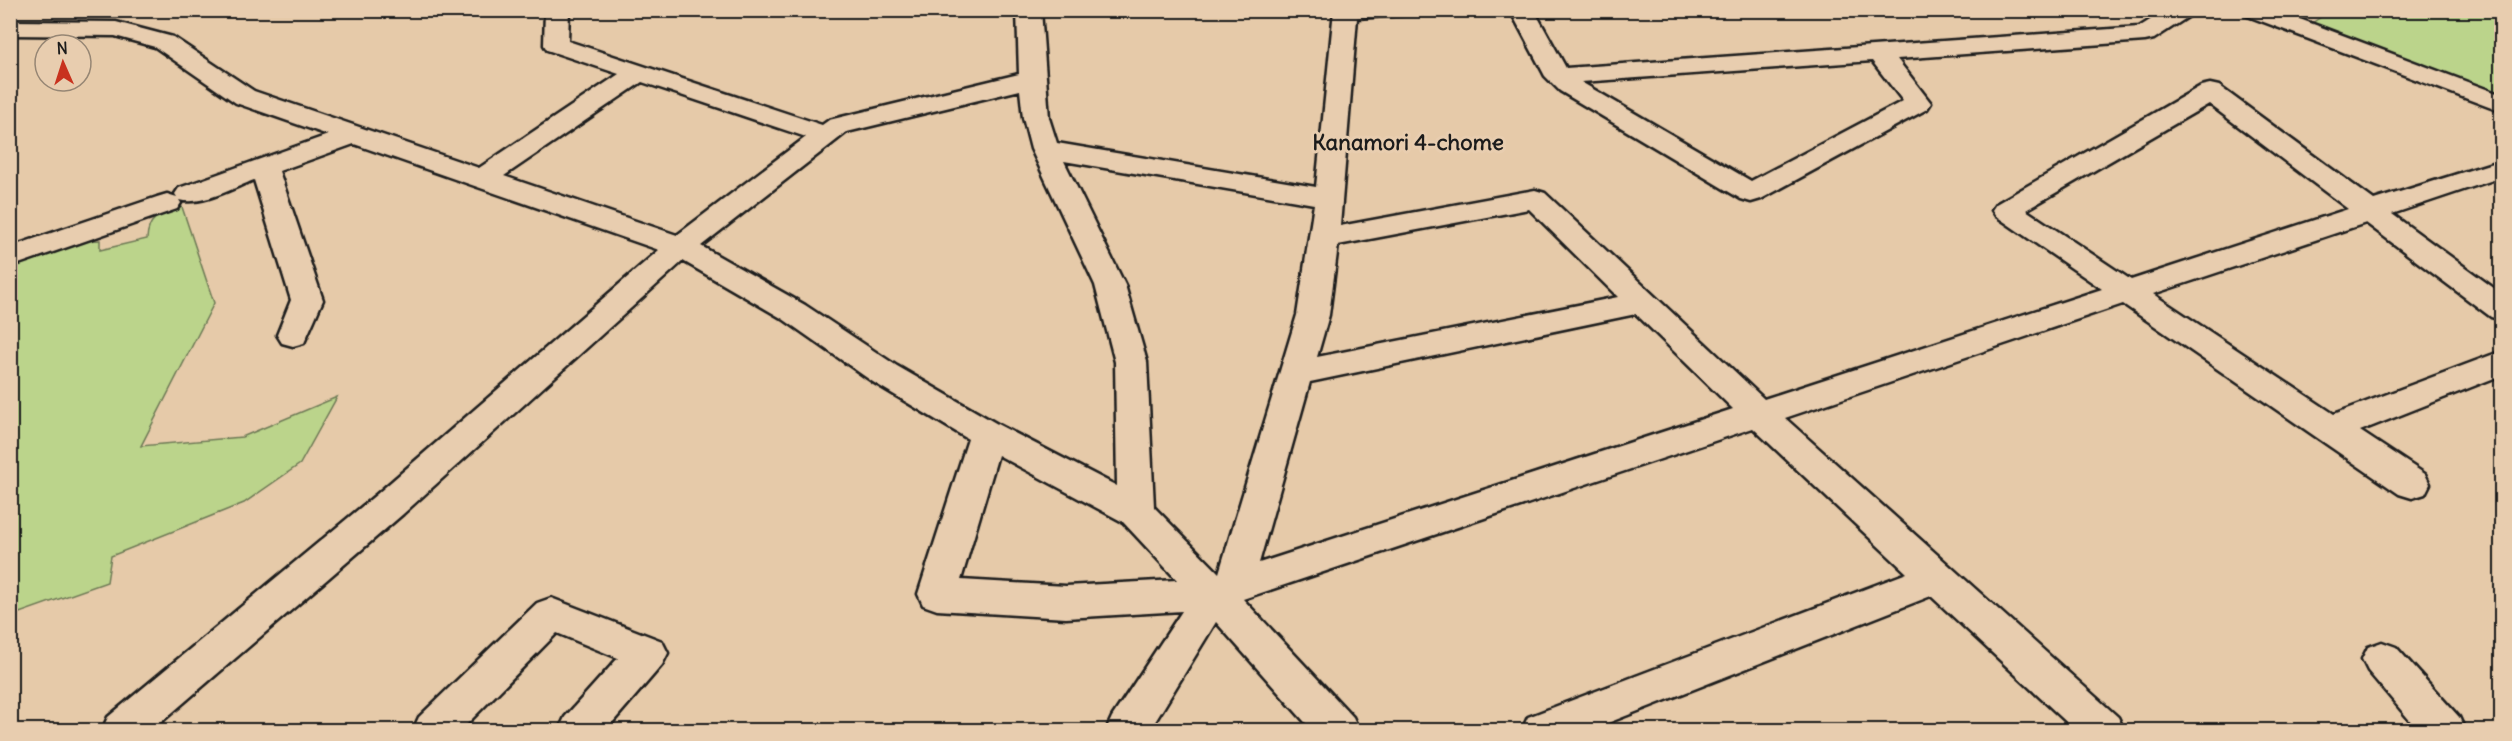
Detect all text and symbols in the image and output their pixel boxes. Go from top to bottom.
north arrow [33,33,93,93]
text: N [56,38,68,58]
district label: Kanamori 4-chome [1312,128,1504,156]

